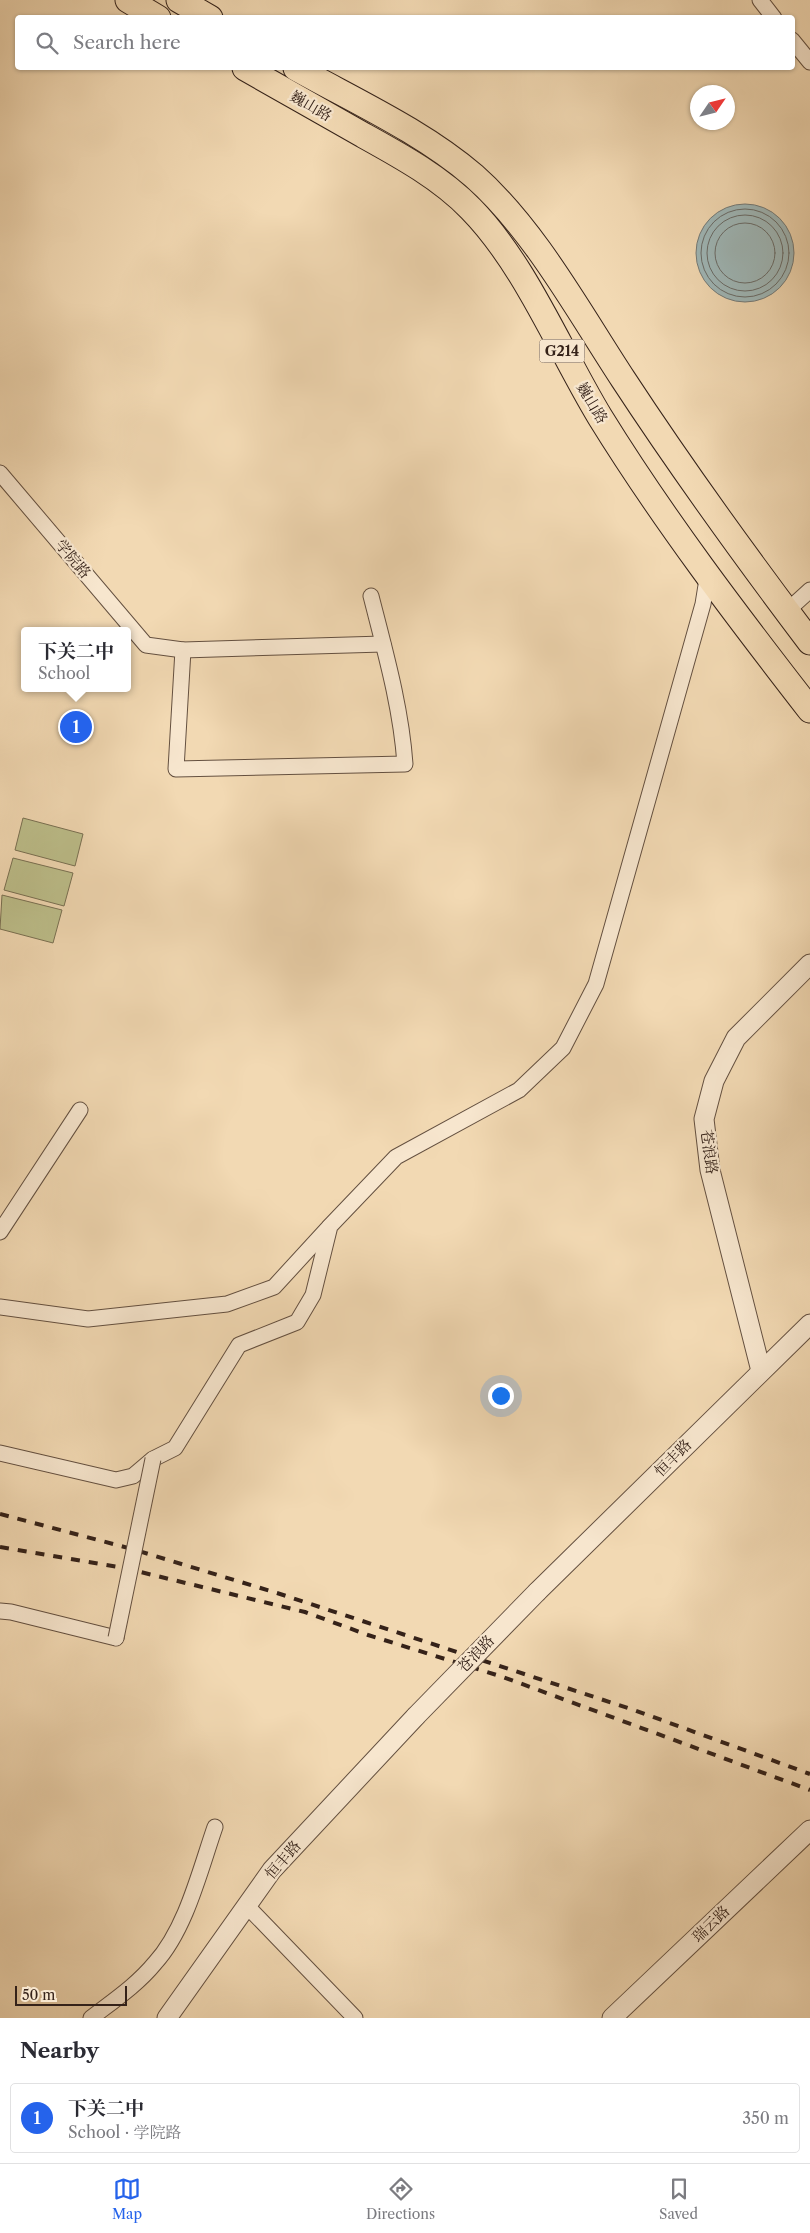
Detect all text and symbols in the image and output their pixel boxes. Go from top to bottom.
search box [15,15,795,70]
icon: search [33,29,61,57]
text: Search here [73,31,181,54]
north arrow [690,85,735,130]
street label: 巍山路 [287,86,335,125]
road number: G214 [540,340,584,362]
street label: 巍山路 [573,379,612,427]
street label: 学院路 [52,535,95,582]
popup [21,627,131,692]
text: 下关二中 [38,640,114,663]
text: School [38,663,90,683]
pin: 1 [60,708,92,746]
street label: 苍浪路 [697,1128,722,1176]
your location [488,1383,514,1409]
street label: 恒丰路 [650,1435,695,1480]
street label: 苍浪路 [453,1631,498,1676]
street label: 恒丰路 [261,1836,305,1883]
street label: 瑞云路 [688,1901,733,1946]
scale bar [15,1983,128,2006]
text: 50 m [22,1986,55,2004]
text: Nearby [20,2038,99,2063]
text: 下关二中 [68,2097,144,2120]
text: 1 [33,2108,41,2128]
text: 350 m [742,2108,789,2128]
text: School · 学院路 [68,2122,181,2142]
tab: Map [112,2175,142,2223]
tab: Directions [366,2175,435,2223]
tab: Saved [659,2175,698,2223]

